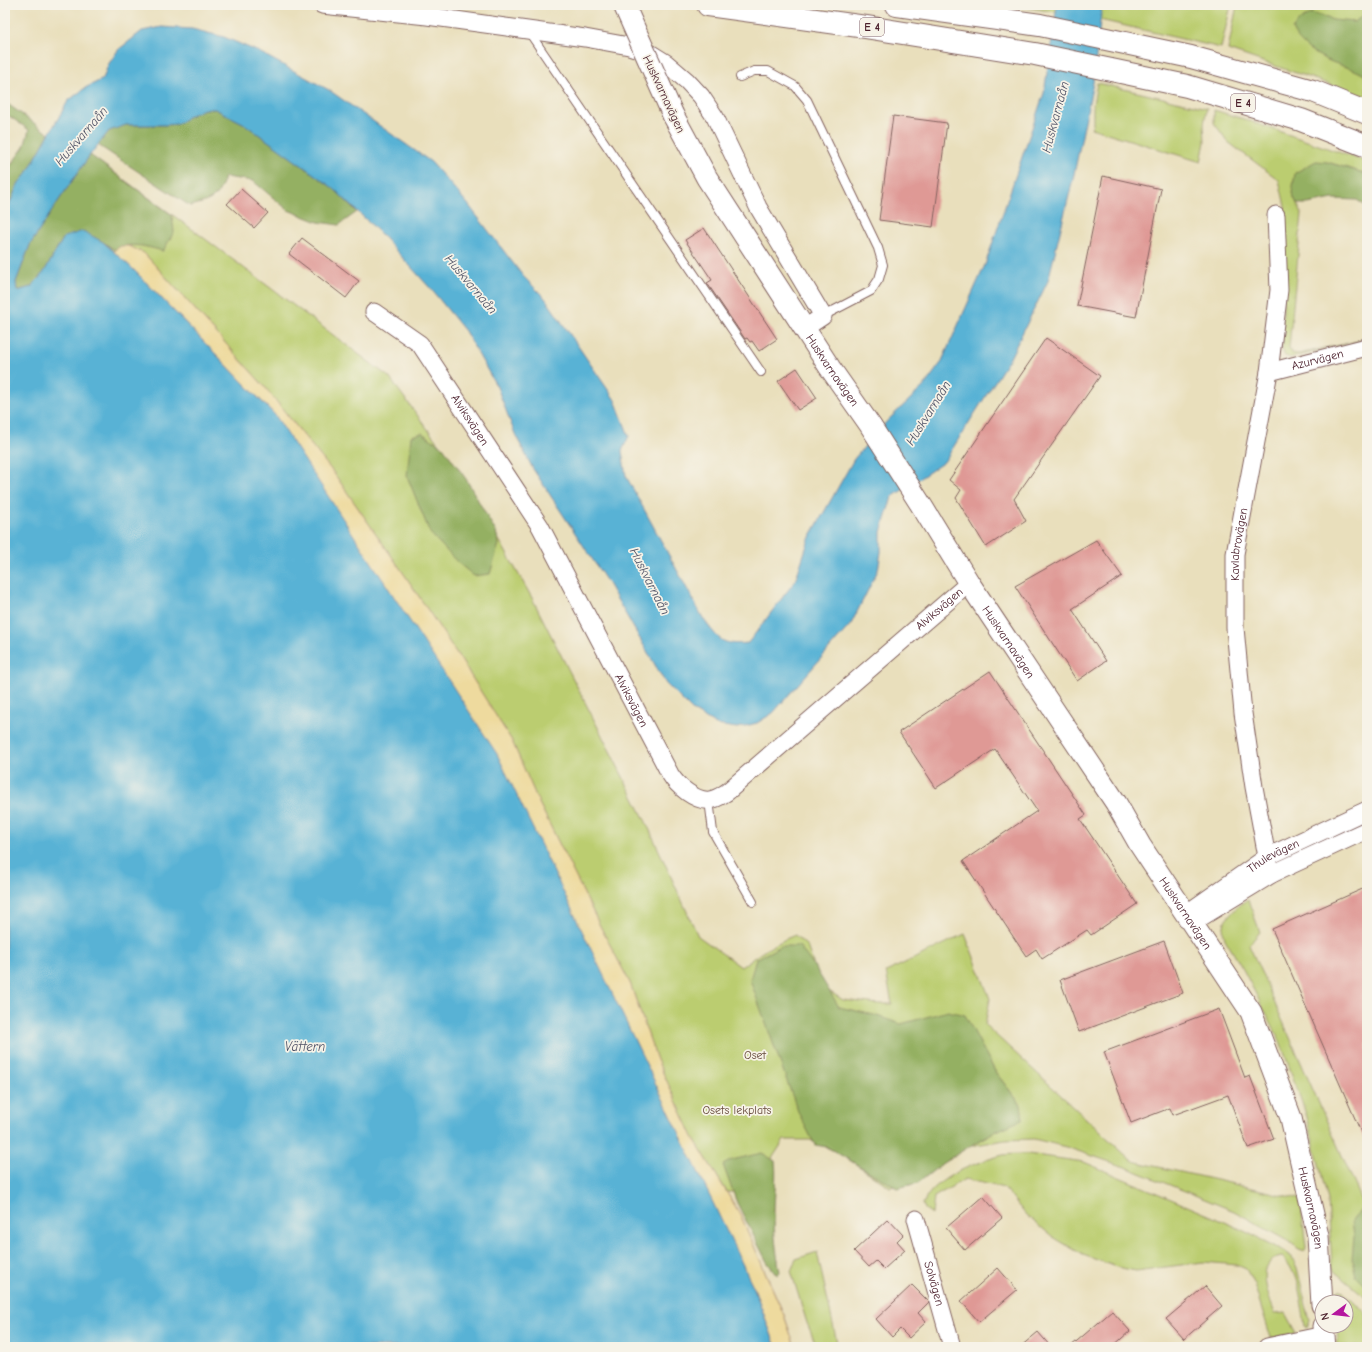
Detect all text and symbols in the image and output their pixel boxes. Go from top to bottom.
road number: E 4 [860,18,884,36]
street label: Huskvarnavägen [640,53,688,135]
water label: Huskvarnaån [1038,80,1072,154]
road number: E 4 [1231,94,1255,112]
water label: Huskvarnaån [51,104,111,168]
water label: Huskvarnaån [442,251,500,317]
street label: Huskvarnavägen [803,331,862,409]
street label: Azurvägen [1290,346,1345,373]
water label: Huskvarnaån [902,378,954,448]
street label: Alviksvägen [448,392,492,448]
street label: Kavlabrovägen [1228,507,1250,581]
water label: Huskvarnaån [627,545,673,617]
street label: Alviksvägen [913,584,966,633]
street label: Huskvarnavägen [979,603,1038,681]
street label: Alviksvägen [612,671,651,729]
street label: Thulevägen [1244,836,1301,876]
street label: Huskvarnavägen [1156,874,1215,952]
water label: Vättern [285,1039,325,1054]
park label: Oset [744,1048,767,1062]
park label: Osets lekplats [702,1103,772,1117]
street label: Huskvarnavägen [1295,1165,1326,1250]
street label: Solvägen [921,1260,947,1307]
north arrow [1314,1294,1354,1334]
text: N [1318,1311,1332,1322]

